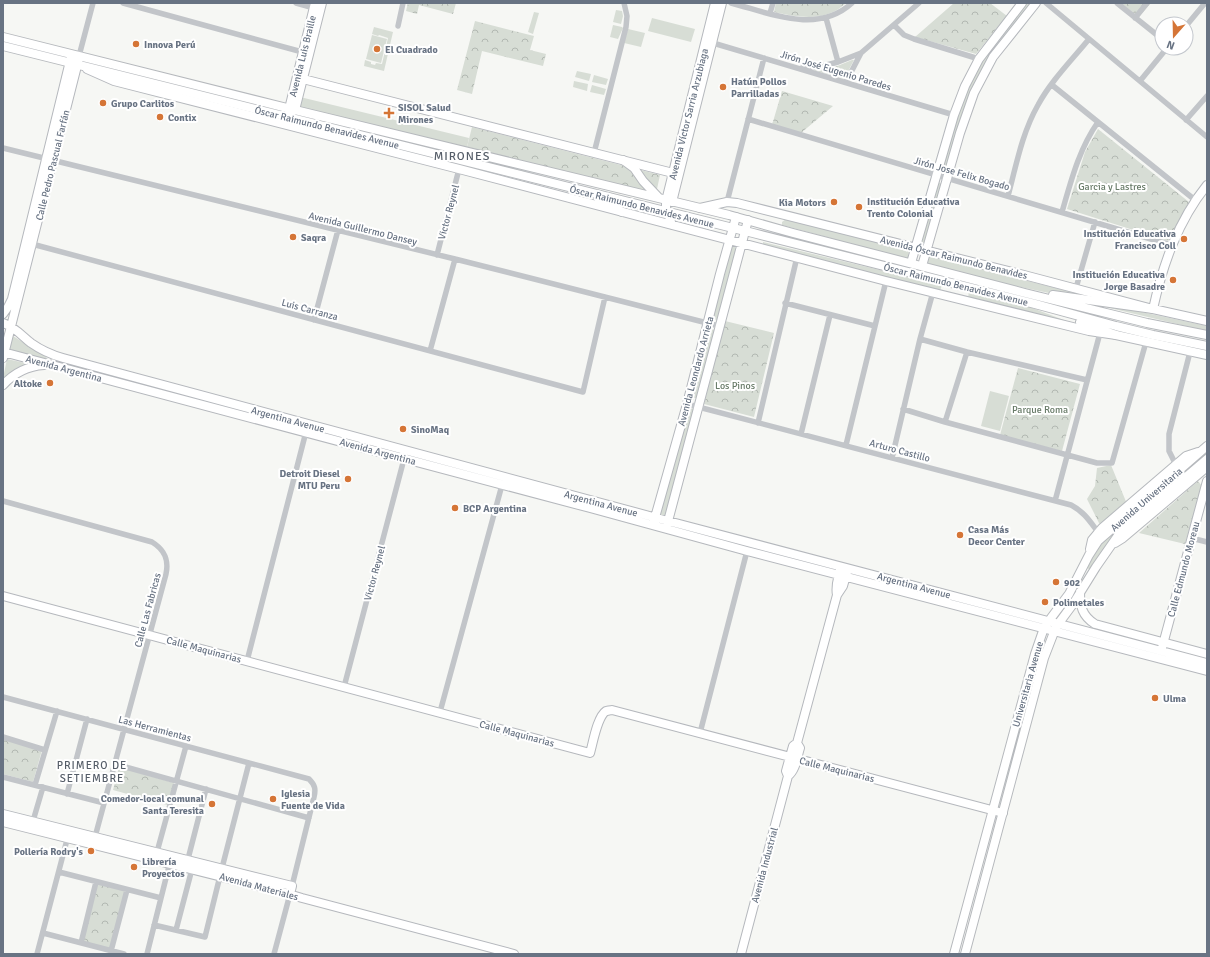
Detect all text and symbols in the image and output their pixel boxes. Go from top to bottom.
street label: Avenida Luis Braille [287,14,319,98]
north arrow [1154,16,1194,56]
text: N [1165,38,1177,52]
marker: Innova Perú [131,39,141,49]
place label: Innova Perú [144,39,196,51]
marker: El Cuadrado [372,44,382,54]
place label: El Cuadrado [385,44,438,56]
street label: Avenida Víctor Sarria Arzubiaga [667,47,711,181]
street label: Jirón José Eugenio Paredes [779,48,893,94]
place label: Hatún Pollos Parrilladas [731,76,787,100]
marker: Hatún Pollos Parrilladas [718,82,728,92]
marker: Grupo Carlitos [98,98,108,108]
place label: Grupo Carlitos [111,98,175,110]
place label: SISOL Salud Mirones [398,102,451,126]
street label: Óscar Raimundo Benavides Avenue [253,103,401,152]
marker: SISOL Salud Mirones [383,107,395,119]
street label: Calle Pedro Pascual Farfán [33,109,73,222]
marker: Contix [155,112,165,122]
place label: Contix [168,112,196,124]
district label: MIRONES [434,149,490,164]
street label: Jirón Jose Felix Bogado [912,155,1011,193]
park label: Garcia y Lastres [1078,181,1146,193]
street label: Óscar Raimundo Benavides Avenue [568,182,716,231]
street label: Victor Reynel [436,183,462,241]
place label: Institución Educativa Trento Colonial [867,196,960,220]
place label: Kia Motors [779,197,827,209]
marker: Kia Motors [829,197,839,207]
marker: Institución Educativa Trento Colonial [854,202,864,212]
street label: Avenida Guillermo Dansey [307,210,418,248]
place label: Institución Educativa Francisco Coll [1083,228,1176,252]
marker: Saqra [288,232,298,242]
place label: Saqra [301,232,326,244]
street label: Avenida Óscar Raimundo Benavides [879,233,1029,282]
marker: Institución Educativa Francisco Coll [1179,234,1189,244]
street label: Óscar Raimundo Benavides Avenue [882,260,1030,309]
place label: Institución Educativa Jorge Basadre [1072,269,1165,293]
marker: Institución Educativa Jorge Basadre [1168,275,1178,285]
street label: Luis Carranza [280,297,339,323]
street label: Avenida Leondardo Arrieta [676,315,716,428]
street label: Avenida Argentina [24,353,103,385]
place label: Altoke [14,378,42,390]
marker: Altoke [45,378,55,388]
park label: Los Pinos [715,380,756,392]
street label: Argentina Avenue [250,404,326,436]
park label: Parque Roma [1012,404,1068,416]
marker: SinoMaq [398,424,408,434]
place label: SinoMaq [411,424,450,436]
street label: Avenida Argentina [338,436,417,468]
street label: Arturo Castillo [868,437,931,465]
street label: Avenida Universitaria [1108,465,1185,534]
place label: Detroit Diesel MTU Peru [280,468,341,492]
marker: Detroit Diesel MTU Peru [343,474,353,484]
street label: Argentina Avenue [563,488,639,520]
marker: BCP Argentina [450,503,460,513]
place label: BCP Argentina [463,503,527,515]
street label: Calle Edmundo Moreau [1165,520,1203,618]
place label: Casa Más Decor Center [968,524,1025,548]
marker: Casa Más Decor Center [955,530,965,540]
street label: Victor Reynel [362,544,388,602]
street label: Argentina Avenue [876,570,952,602]
street label: Calle Las Fabricas [132,571,164,649]
marker: 902 [1051,577,1061,587]
place label: 902 [1064,577,1080,589]
marker: Polimetales [1040,597,1050,607]
place label: Polimetales [1053,597,1105,609]
street label: Calle Maquinarias [165,634,243,666]
street label: Universitaria Avenue [1010,640,1046,729]
marker: Ulma [1150,693,1160,703]
place label: Ulma [1163,693,1186,705]
street label: Las Herramientas [117,713,193,745]
street label: Calle Maquinarias [478,718,556,750]
street label: Calle Maquinarias [798,755,876,785]
district label: PRIMERO DE SETIEMBRE [57,759,127,785]
place label: Iglesia Fuente de Vida [281,788,345,812]
place label: Comedor-local comunal Santa Teresita [101,793,204,817]
marker: Iglesia Fuente de Vida [268,794,278,804]
marker: Comedor-local comunal Santa Teresita [207,799,217,809]
street label: Avenida Industrial [749,826,781,904]
place label: Pollería Rodry's [14,846,84,858]
marker: Pollería Rodry's [86,846,96,856]
place label: Librería Proyectos [142,856,185,880]
marker: Librería Proyectos [129,862,139,872]
street label: Avenida Materiales [218,871,300,903]

